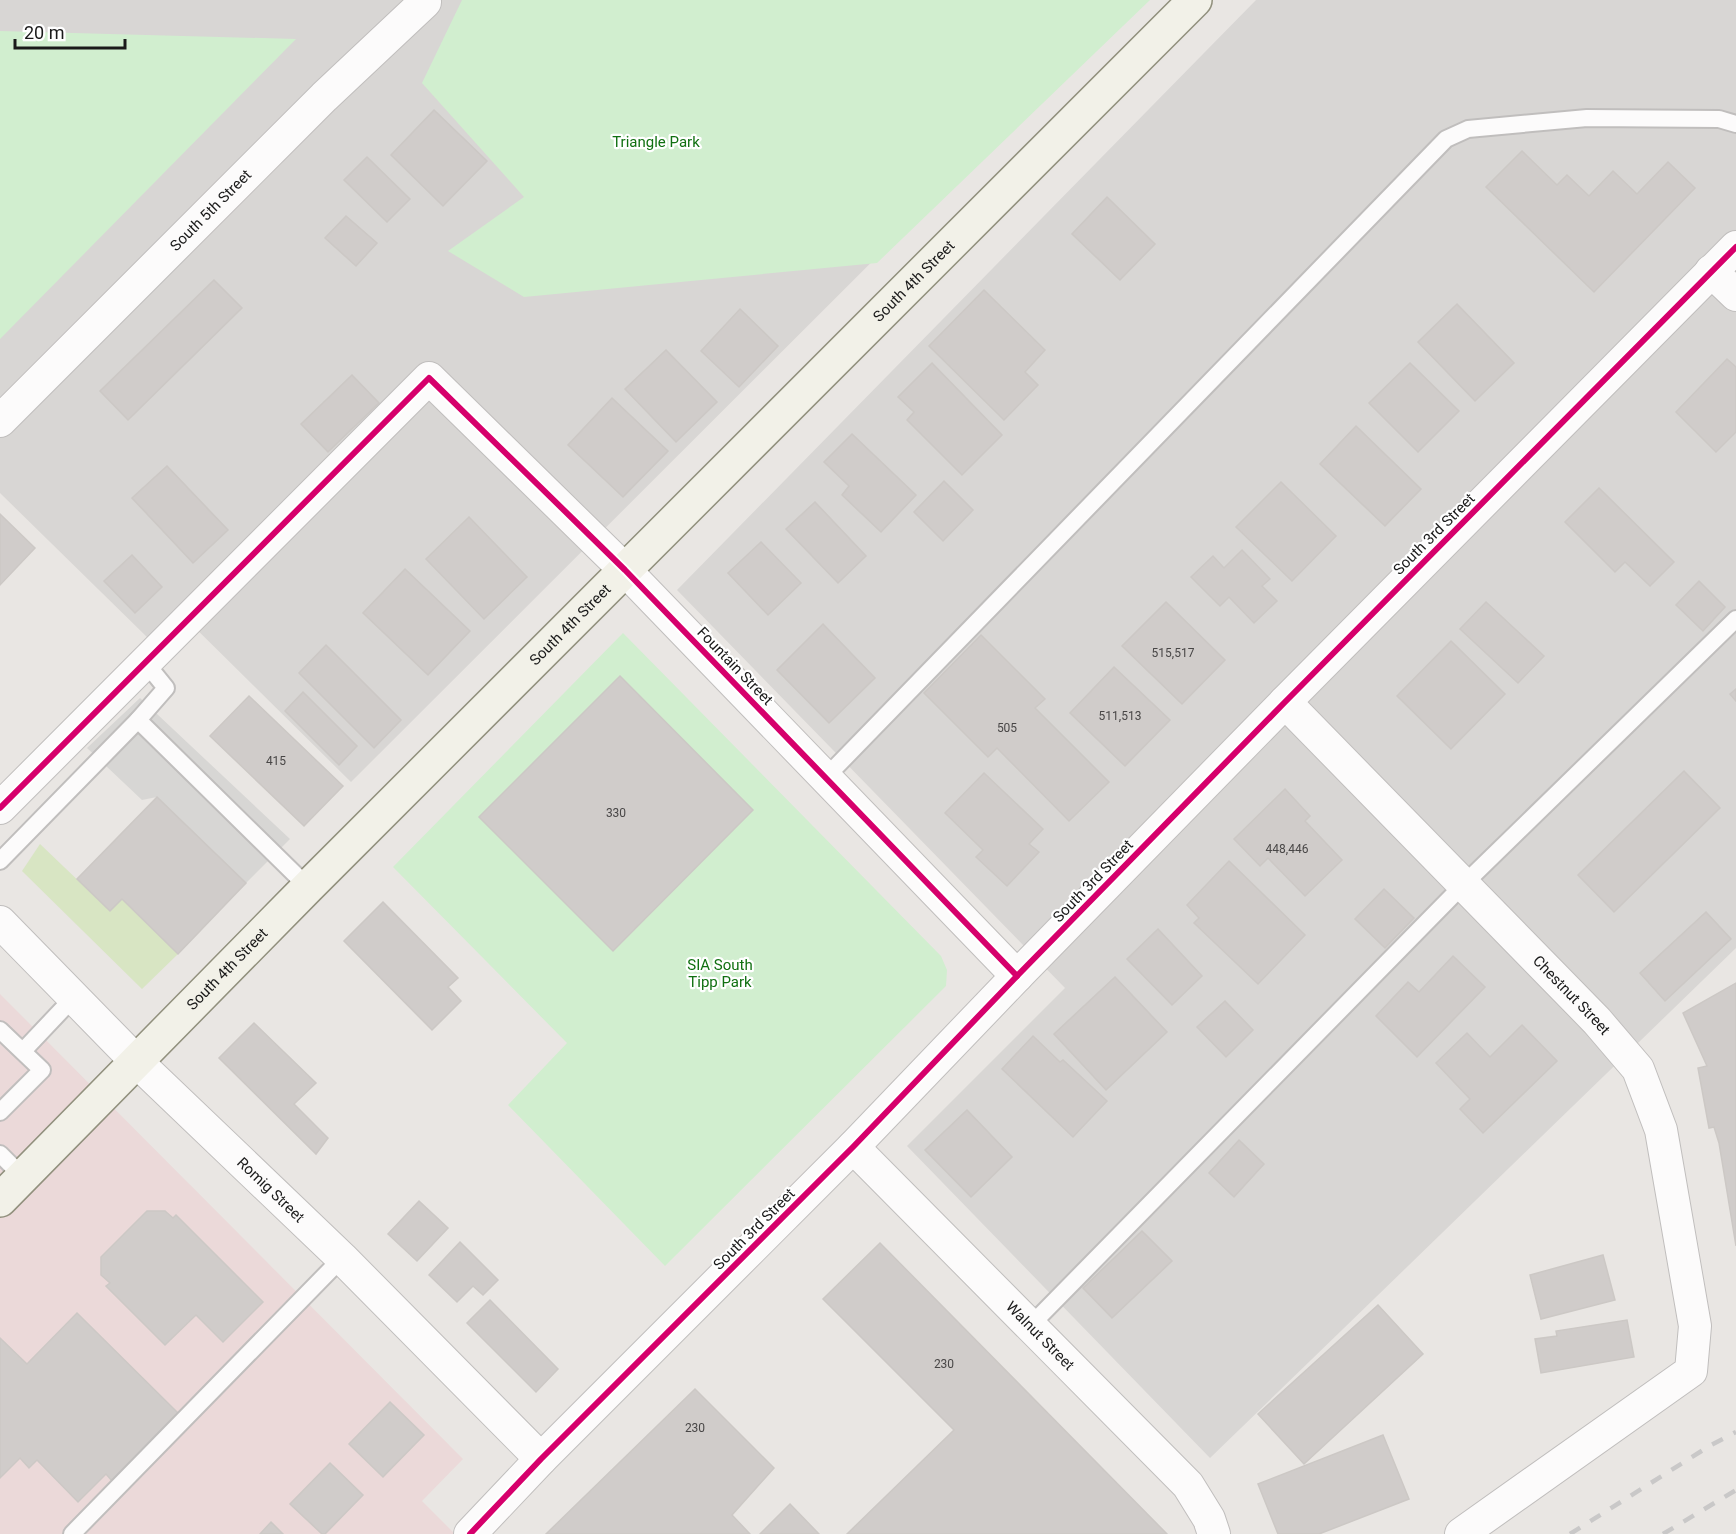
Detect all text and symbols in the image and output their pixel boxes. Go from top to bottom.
scale bar [15,12,124,50]
text: 20 m [24,22,64,43]
park label: Triangle Park [612,133,700,151]
street label: South 5th Street [166,166,255,255]
street label: South 4th Street [869,237,958,326]
street label: South 3rd Street [1390,489,1479,578]
street label: South 4th Street [526,580,615,669]
street label: Fountain Street [693,623,777,709]
house number: 515,517 [1152,646,1195,660]
house number: 511,513 [1099,709,1141,723]
house number: 505 [997,721,1017,735]
house number: 415 [266,754,286,768]
house number: 330 [606,806,626,820]
street label: South 3rd Street [1049,836,1137,926]
house number: 448,446 [1266,842,1309,856]
street label: South 4th Street [183,924,271,1014]
street label: Chestnut Street [1529,952,1614,1039]
park label: SIA South Tipp Park [687,956,753,991]
street label: Romig Street [233,1154,308,1226]
street label: South 3rd Street [710,1184,799,1273]
street label: Walnut Street [1002,1298,1078,1374]
house number: 230 [934,1357,954,1371]
house number: 230 [685,1421,705,1435]

